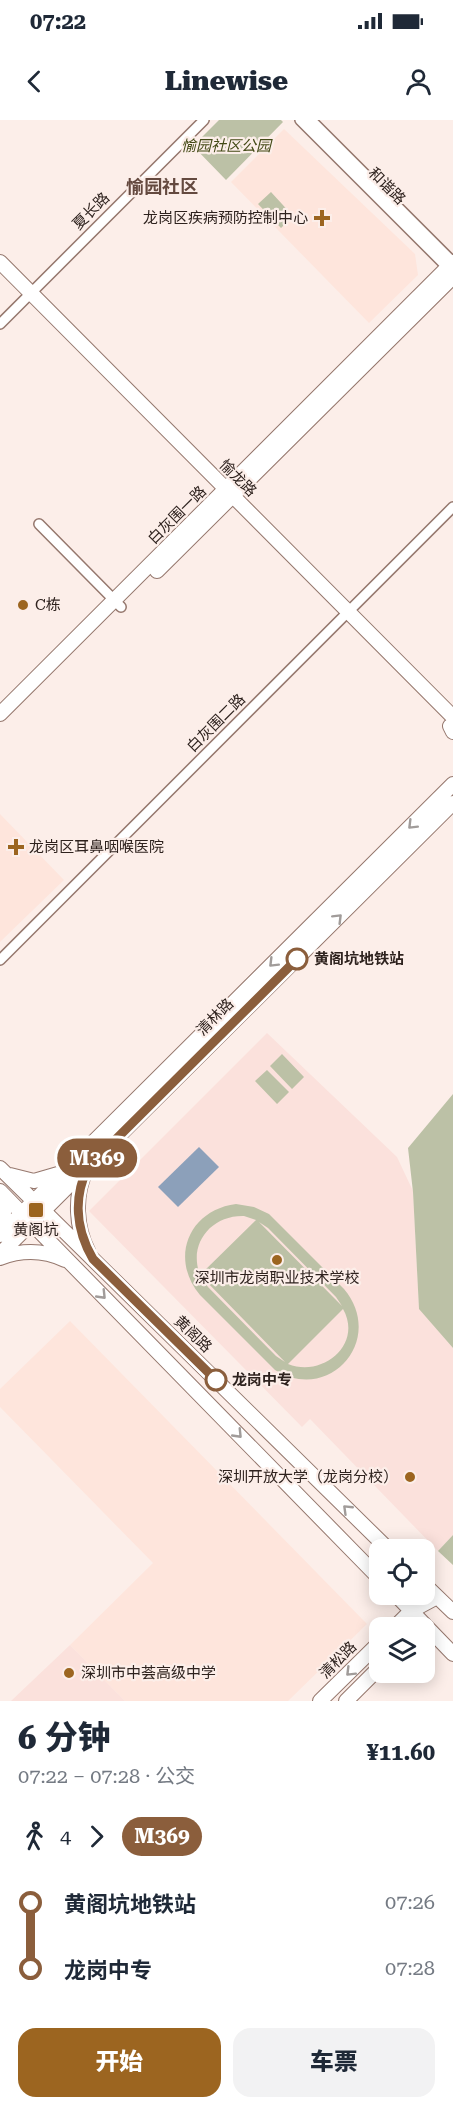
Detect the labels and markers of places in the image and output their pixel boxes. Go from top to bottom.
place label: 龙岗区疾病预防控制中心 [143,209,308,227]
marker: 龙岗区疾病预防控制中心 [313,209,331,227]
place label: C栋 [35,596,61,614]
marker: C栋 [16,598,30,612]
marker: 龙岗区耳鼻咽喉医院 [7,838,25,856]
place label: 龙岗区耳鼻咽喉医院 [29,838,164,856]
marker: 黄阁坑地铁站 [286,948,308,970]
place label: 黄阁坑地铁站 [314,950,404,968]
marker: 黄阁坑 [27,1201,45,1219]
place label: 黄阁坑 [13,1221,59,1239]
marker: 深圳市龙岗职业技术学校 [270,1253,284,1267]
place label: 深圳市龙岗职业技术学校 [194,1269,360,1287]
marker: 龙岗中专 [205,1369,227,1391]
place label: 龙岗中专 [232,1371,292,1389]
place label: 深圳开放大学（龙岗分校） [218,1468,398,1486]
marker: 深圳开放大学（龙岗分校） [403,1470,417,1484]
place label: 深圳市中荟高级中学 [81,1664,216,1682]
marker: 深圳市中荟高级中学 [62,1666,76,1680]

